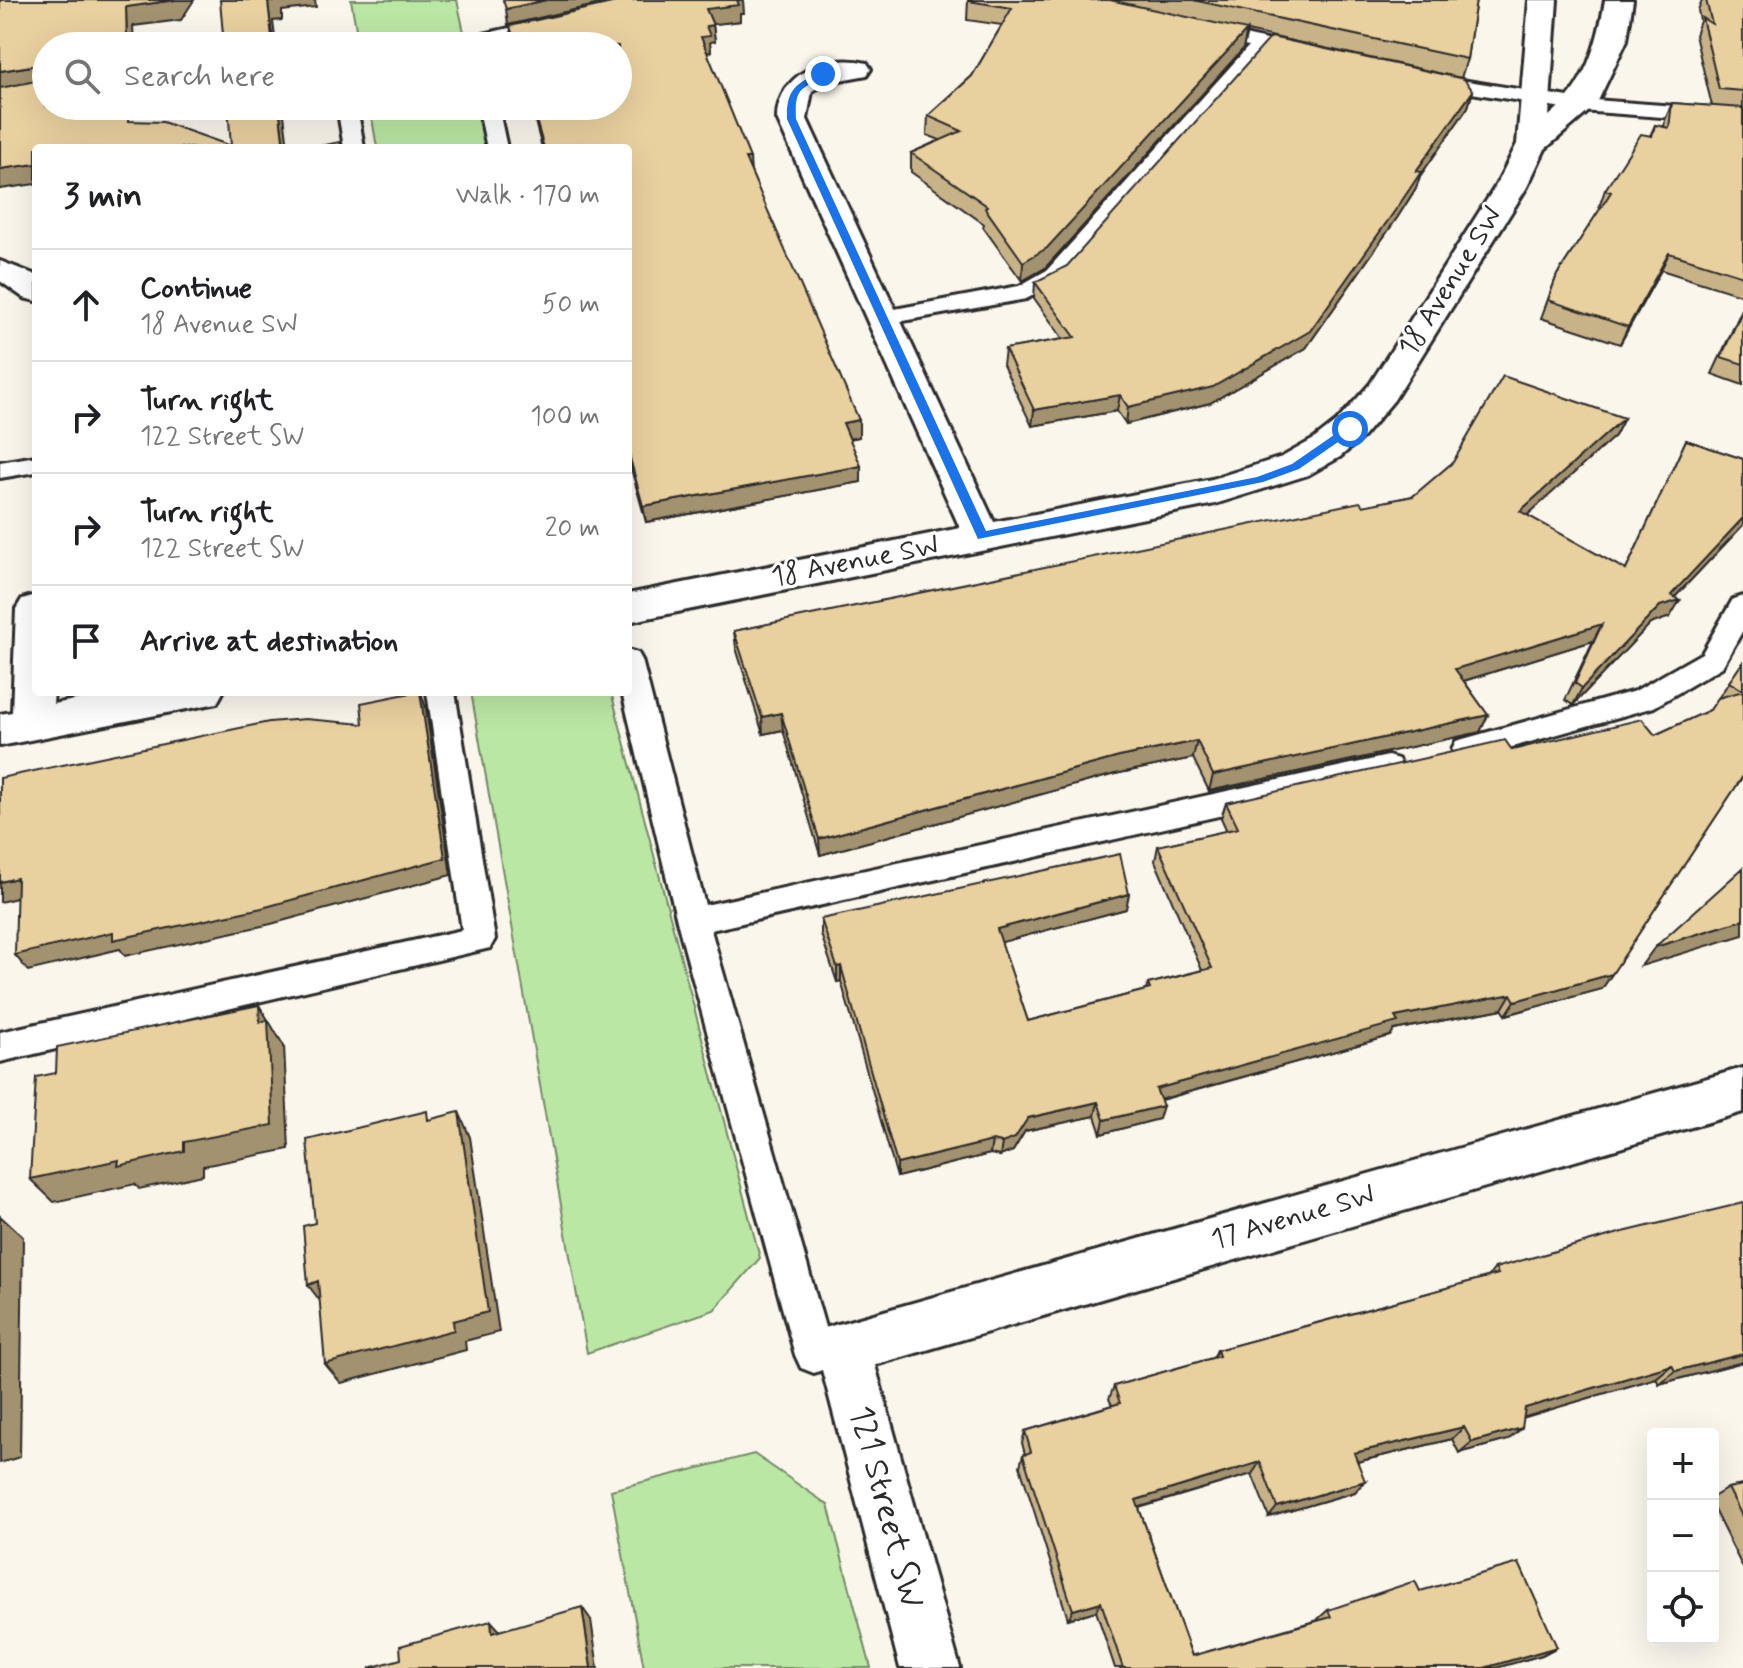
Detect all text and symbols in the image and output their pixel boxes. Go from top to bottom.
search box [32,32,632,120]
icon: search [60,54,104,98]
route end [805,56,841,92]
text: Search here [124,57,275,96]
text: 3 min [64,174,142,219]
text: Walk · 170 m [456,179,600,213]
street label: 18 Avenue SW [1390,200,1512,364]
text: Continue [140,269,252,308]
icon: ahead [64,283,108,327]
text: 50 m [542,288,600,322]
text: 18 Avenue SW [140,308,297,342]
text: Turn right [140,381,273,420]
icon: right [64,395,108,439]
text: 100 m [530,400,600,434]
route start [1332,411,1368,447]
text: 122 Street SW [140,420,304,454]
text: Turn right [140,493,273,532]
icon: right [64,507,108,551]
text: 20 m [545,512,600,546]
street label: 18 Avenue SW [768,528,942,596]
text: 122 Street SW [140,532,304,566]
icon: arrive [64,619,108,663]
text: Arrive at destination [140,622,398,661]
street label: 17 Avenue SW [1207,1177,1379,1259]
street label: 121 Street SW [837,1401,935,1613]
map controls [1647,1428,1719,1644]
button: + [1647,1428,1719,1500]
button: − [1647,1500,1719,1572]
button: locate [1647,1572,1719,1644]

